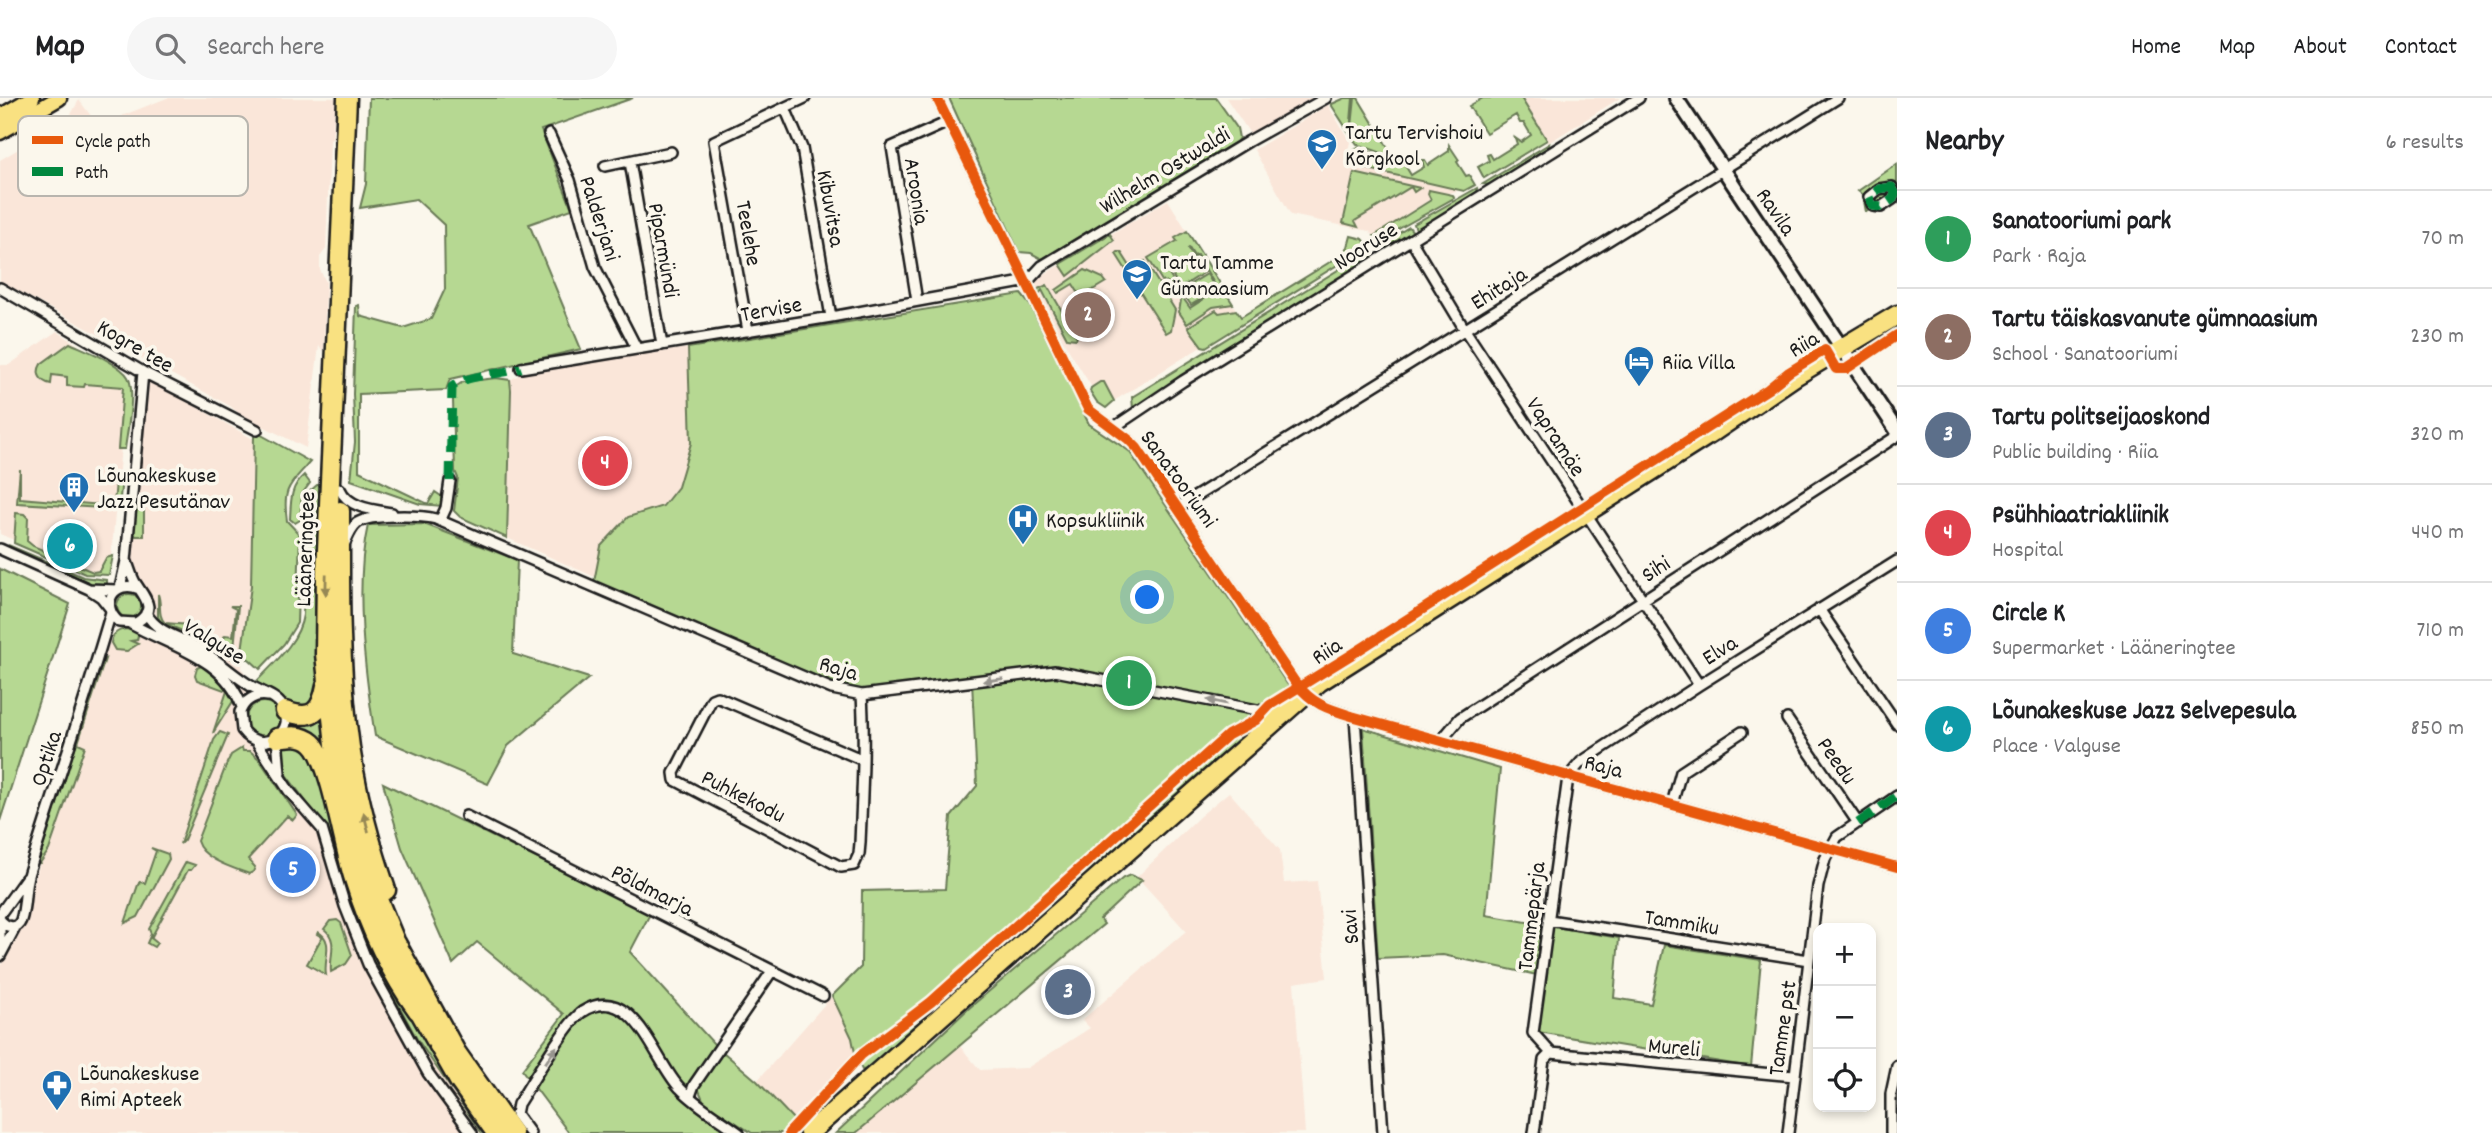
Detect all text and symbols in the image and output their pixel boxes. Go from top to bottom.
search box [127,17,617,80]
text: Map [35,25,85,72]
icon: search [151,29,189,67]
text: Search here [207,30,325,67]
text: Home [2131,31,2181,65]
text: Map [2219,31,2255,65]
text: About [2293,31,2347,65]
text: Contact [2385,31,2457,65]
legend [18,116,248,196]
place label: Tartu Tervishoiu Kõrgkool [1345,118,1483,177]
street label: Wilhelm Ostwaldi [1094,120,1238,224]
text: Nearby [1925,122,2003,165]
school or university icon: Tartu Tervishoiu Kõrgkool [1305,127,1339,171]
text: 6 results [2386,127,2464,160]
text: Cycle path [75,130,150,157]
street label: Aroonia [893,156,936,229]
text: Path [75,161,108,188]
street label: Kibuvitsa [806,168,852,251]
street label: Palderjani [568,172,627,266]
street label: Ravila [1746,182,1803,245]
street label: Teelehe [725,198,769,269]
street label: Piparmündi [637,201,686,301]
text: Sanatooriumi park [1992,204,2171,241]
street label: Nooruse [1328,215,1405,281]
text: 1 [1945,223,1951,256]
text: 70 m [2422,223,2464,256]
text: Park · Raja [1992,241,2086,274]
place label: Tartu Tamme Gümnaasium [1160,248,1274,307]
school or university icon: Tartu Tamme Gümnaasium [1120,257,1154,301]
street label: Ehitaja [1465,259,1536,320]
pin: 2 [1065,289,1111,341]
street label: Tervise [738,290,805,333]
text: Tartu täiskasvanute gümnaasium [1992,302,2318,339]
street label: Kogre tee [90,313,179,383]
text: 2 [1943,321,1953,354]
text: 230 m [2410,321,2464,354]
street label: Riia [1783,323,1827,368]
text: School · Sanatooriumi [1992,339,2178,372]
hotel icon: Riia Villa [1622,344,1656,388]
place label: Riia Villa [1662,348,1736,381]
street label: Vapramäe [1516,392,1592,484]
text: Tartu politseijaoskond [1992,400,2210,437]
text: 3 [1943,419,1953,452]
text: 320 m [2410,419,2464,452]
street label: Sanatooriumi [1130,424,1224,536]
pin: 4 [582,437,628,489]
text: Public building · Riia [1992,437,2158,470]
place label: Lõunakeskuse Jazz Pesutänav [97,461,230,520]
building icon: Lõunakeskuse Jazz Pesutänav [57,470,91,514]
street label: Lääneringtee [289,491,326,607]
text: Psühhiaatriakliinik [1992,498,2169,535]
hospital icon: Kopsukliinik [1006,502,1040,546]
place label: Kopsukliinik [1046,506,1145,539]
text: 4 [1943,517,1953,550]
text: 440 m [2411,517,2464,550]
pin: 6 [47,520,93,572]
text: Hospital [1992,535,2063,568]
street label: Sihi [1636,549,1678,593]
one-way arrow [320,574,332,596]
your location [1130,580,1164,614]
text: Circle K [1992,596,2065,633]
street label: Valguse [176,611,250,675]
text: 5 [1943,615,1953,648]
text: 710 m [2417,615,2464,648]
street label: Elva [1697,628,1746,676]
street label: Riia [1306,630,1351,675]
text: Supermarket · Lääneringtee [1992,633,2236,666]
street label: Raja [815,649,863,692]
pin: 1 [1106,657,1152,709]
one-way arrow [982,674,1004,685]
text: Lõunakeskuse Jazz Selvepesula [1992,694,2296,731]
one-way arrow [1206,696,1228,707]
text: 6 [1942,713,1954,746]
text: 850 m [2411,713,2464,746]
street label: Optika [24,726,73,791]
street label: Peedu [1807,731,1863,793]
text: Place · Valguse [1992,731,2121,764]
street label: Raja [1580,747,1627,790]
street label: Puhkekodu [694,763,790,833]
one-way arrow [360,810,371,832]
pin: 5 [270,844,316,896]
street label: Põldmarja [604,857,700,928]
street label: Tammepärja [1510,859,1557,973]
street label: Tammiku [1642,902,1721,947]
street label: Savi [1335,908,1370,945]
map controls [1813,923,1876,1112]
button: + [1813,923,1876,986]
pin: 3 [1045,966,1091,1018]
street label: Tamme pst [1761,979,1807,1078]
button: − [1813,986,1876,1049]
street label: Mureli [1646,1031,1701,1068]
one-way arrow [544,1045,557,1065]
button: locate [1813,1049,1876,1112]
place label: Lõunakeskuse Rimi Apteek [80,1059,199,1118]
pharmacy icon: Lõunakeskuse Rimi Apteek [40,1068,74,1112]

